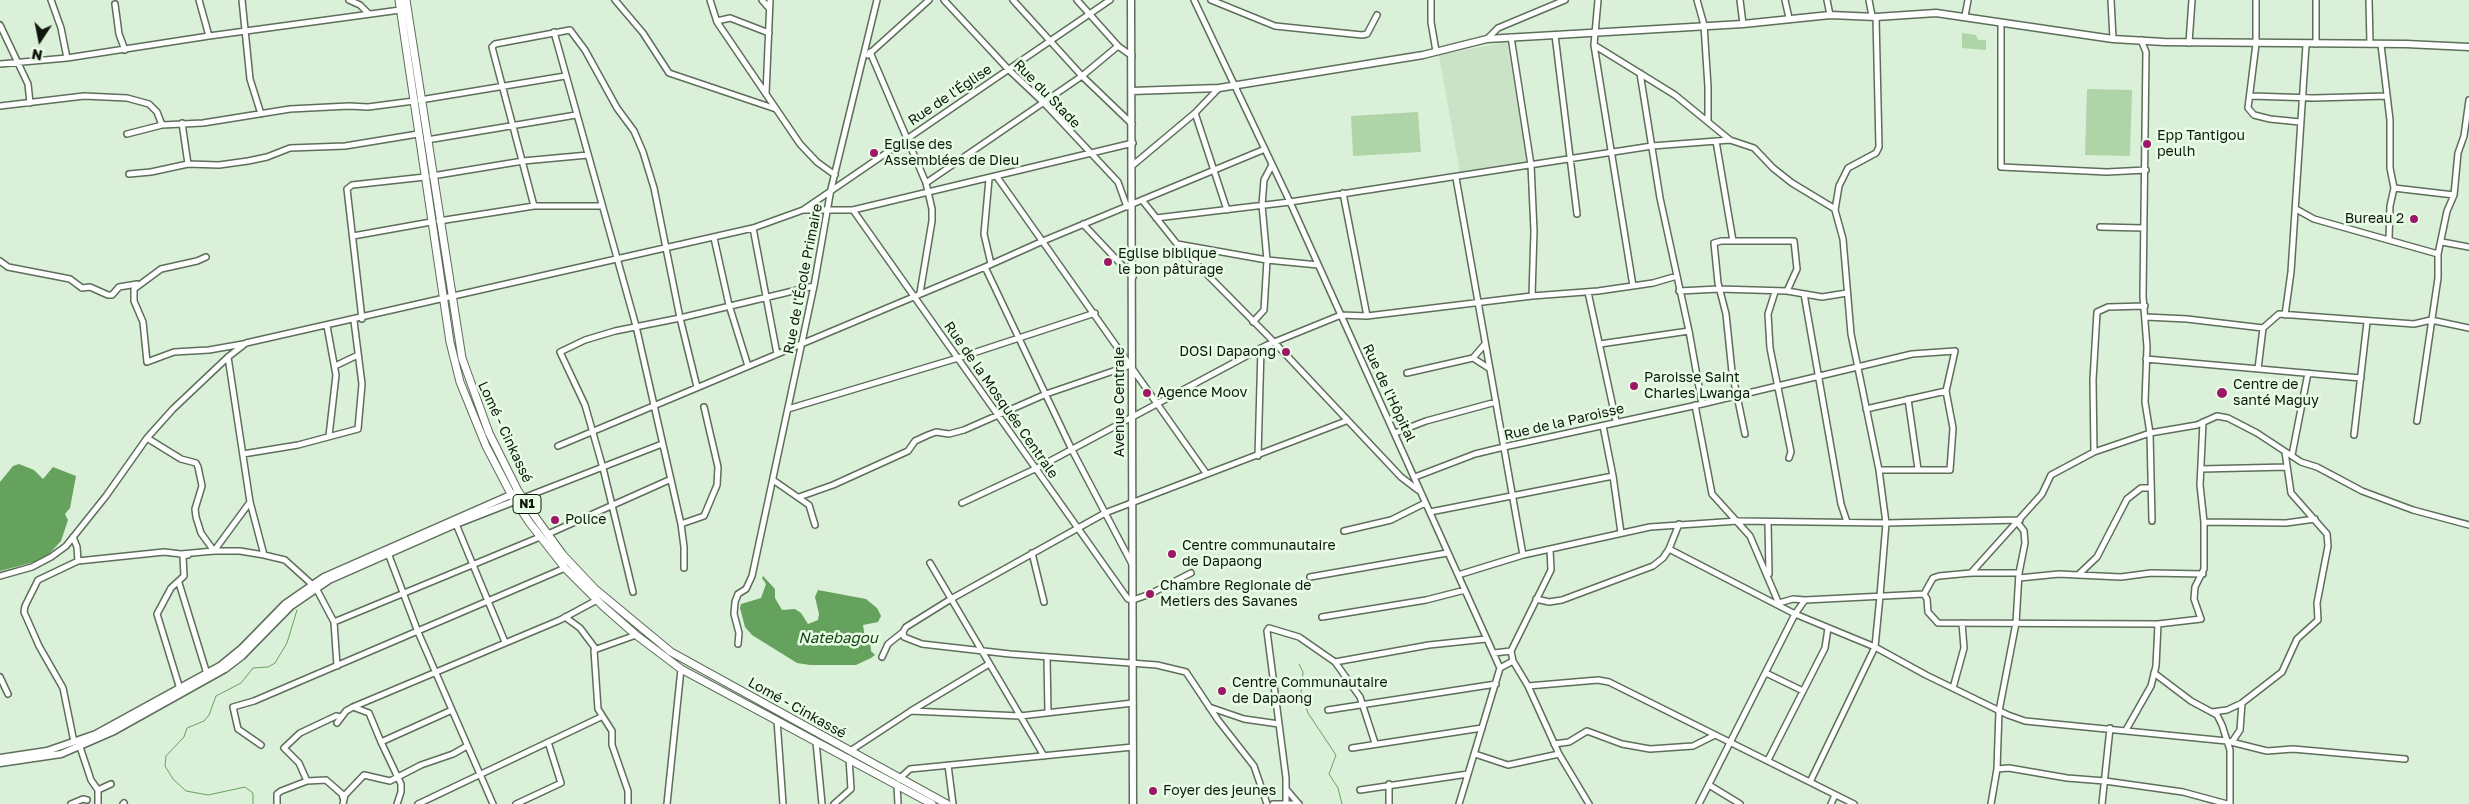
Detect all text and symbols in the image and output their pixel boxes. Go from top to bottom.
north arrow [15,15,65,65]
text: N [30,46,44,65]
street label: Rue du Stade [1010,56,1084,132]
street label: Rue de l'Église [905,61,995,129]
place label: Epp Tantigou peulh [2157,128,2245,160]
place label: Eglise des Assemblées de Dieu [884,137,1019,170]
marker: Epp Tantigou peulh [2141,138,2153,150]
marker: Eglise des Assemblées de Dieu [868,147,880,159]
street label: Rue de l'École Primaire [780,202,826,356]
place label: Bureau 2 [2345,211,2404,227]
marker: Bureau 2 [2408,213,2420,225]
place label: Eglise biblique le bon pâturage [1118,246,1223,278]
marker: Eglise biblique le bon pâturage [1102,256,1114,268]
street label: Rue de la Mosquée Centrale [940,318,1062,482]
street label: Rue de l'Hôpital [1359,341,1419,445]
place label: DOSI Dapaong [1179,344,1276,360]
marker: DOSI Dapaong [1280,346,1292,358]
street label: Avenue Centrale [1112,347,1128,457]
place label: Paroisse Saint Charles Lwanga [1644,370,1750,402]
place label: Centre de santé Maguy [2233,377,2319,410]
street label: Lomé - Cinkassé [474,379,536,485]
marker: Paroisse Saint Charles Lwanga [1628,380,1640,392]
place label: Agence Moov [1157,385,1247,401]
marker: Centre de santé Maguy [2215,386,2229,400]
marker: Agence Moov [1141,387,1153,399]
street label: Rue de la Paroisse [1502,400,1626,444]
road number: N1 [513,494,541,514]
place label: Police [565,512,606,528]
marker: Police [549,514,561,526]
place label: Centre communautaire de Dapaong [1182,538,1336,570]
marker: Centre communautaire de Dapaong [1166,548,1178,560]
place label: Chambre Regionale de Metiers des Savanes [1160,578,1311,610]
marker: Chambre Regionale de Metiers des Savanes [1144,588,1156,600]
water label: Natebagou [798,629,878,647]
street label: Lomé - Cinkassé [745,674,849,742]
place label: Centre Communautaire de Dapaong [1232,675,1388,708]
marker: Centre Communautaire de Dapaong [1216,685,1228,697]
place label: Foyer des jeunes [1163,783,1276,799]
marker: Foyer des jeunes [1147,785,1159,797]

